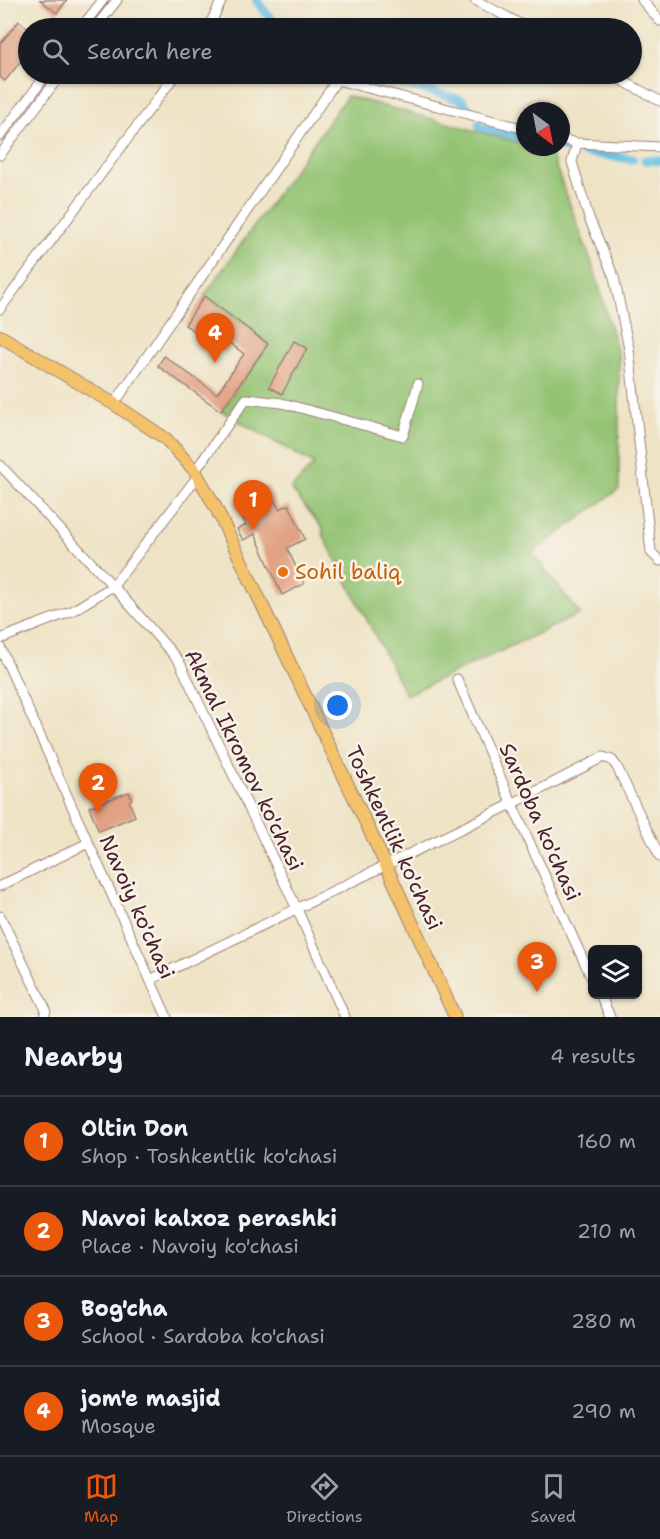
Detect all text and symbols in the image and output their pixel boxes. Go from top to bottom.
search box [18,18,642,84]
icon: search [39,35,72,68]
text: Search here [87,37,213,66]
north arrow [516,102,570,156]
pin: 4 [196,314,234,363]
pin: 1 [234,480,272,530]
place label: Sohil baliq [295,558,402,586]
marker: Sohil baliq [276,565,290,579]
street label: Akmal Ikromov ko'chasi [178,644,310,876]
your location [323,691,352,720]
street label: Sardoba ko'chasi [493,739,587,905]
street label: Toshkentlik ko'chasi [339,741,449,935]
pin: 2 [78,764,118,813]
street label: Navoiy ko'chasi [93,830,181,984]
pin: 3 [518,942,556,992]
map controls [588,945,642,999]
button: layers [588,945,642,999]
text: Nearby [24,1039,123,1074]
text: 4 results [550,1043,636,1069]
text: Oltin Don [81,1114,188,1143]
text: 1 [39,1128,48,1154]
text: 160 m [577,1128,636,1154]
text: Shop · Toshkentlik ko'chasi [81,1143,337,1169]
text: Navoi kalxoz perashki [81,1204,337,1233]
text: 2 [37,1218,51,1244]
text: 210 m [577,1218,636,1244]
text: Place · Navoiy ko'chasi [81,1233,299,1259]
text: Bog'cha [81,1294,168,1323]
text: 3 [37,1308,51,1334]
text: 280 m [571,1308,636,1334]
text: School · Sardoba ko'chasi [81,1323,325,1349]
text: jom'e masjid [81,1384,221,1413]
text: 4 [37,1398,51,1424]
text: 290 m [571,1398,636,1424]
text: Mosque [81,1413,156,1439]
tab: Map [84,1470,118,1527]
tab: Directions [286,1470,363,1527]
tab: Saved [531,1470,576,1527]

